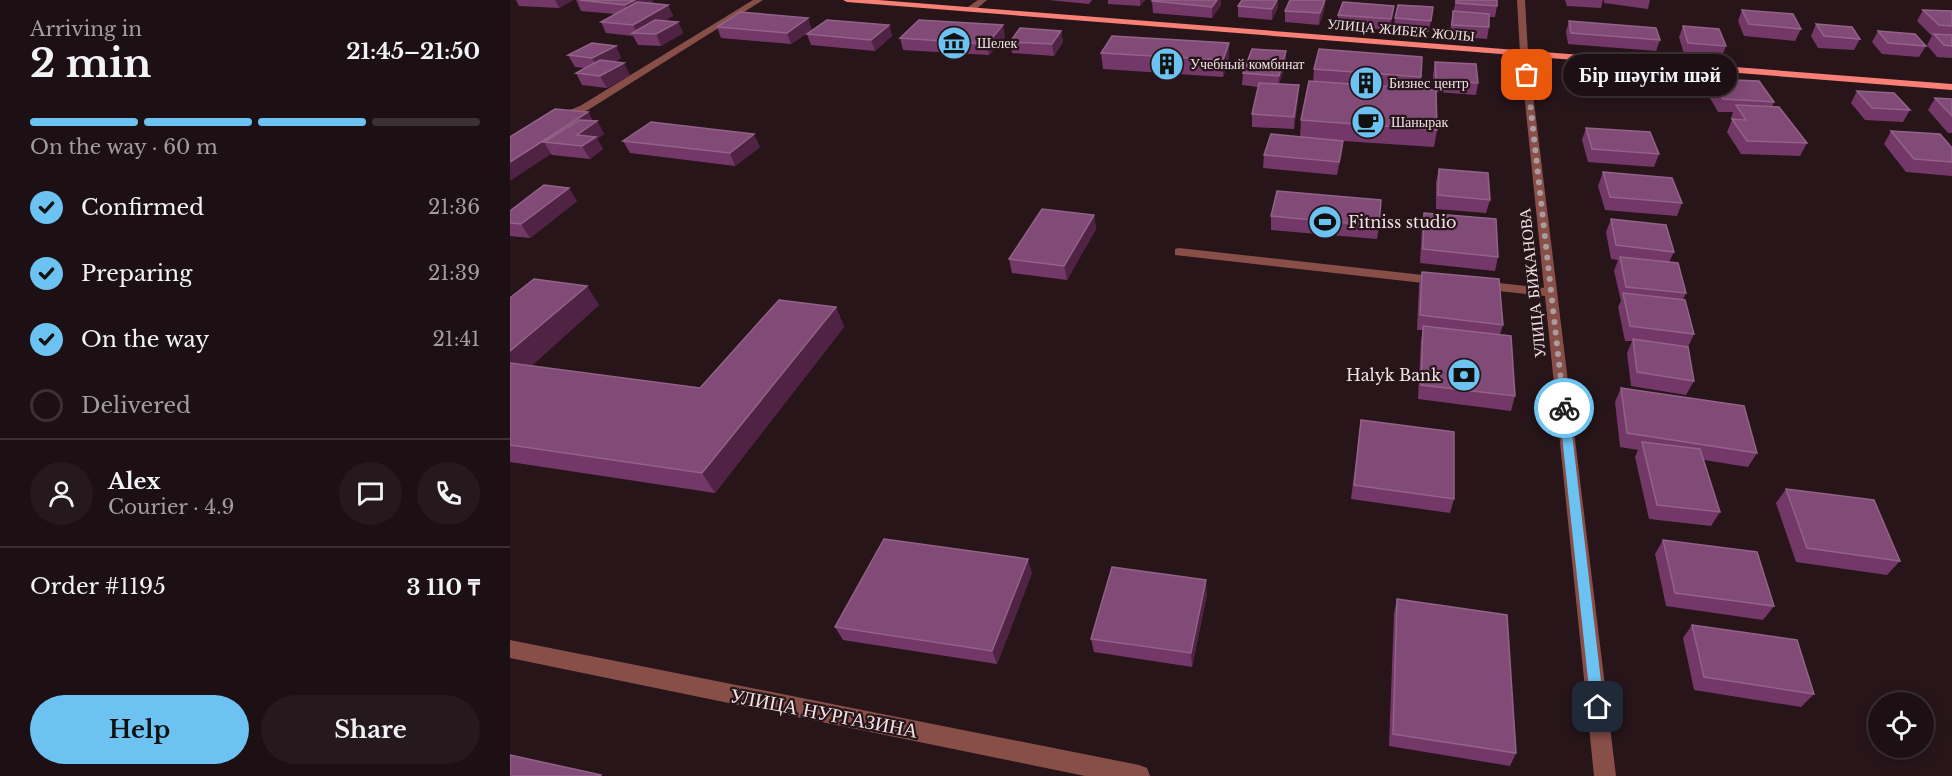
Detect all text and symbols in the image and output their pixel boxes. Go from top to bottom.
street label: УЛИЦА ЖИБЕК ЖОЛЫ [1326,15,1476,45]
text: Arriving in [30,17,142,41]
museum icon: Шелек [936,25,972,61]
place label: Шелек [977,34,1018,52]
text: 21:45–21:50 [346,38,480,65]
text: 2 min [30,39,151,88]
building icon: Учебный комбинат [1149,46,1185,82]
pin [1501,49,1552,100]
callout: Бір шәугім шәй [1563,54,1737,96]
place label: Учебный комбинат [1190,55,1304,73]
icon: bag [1510,58,1543,91]
text: Бір шәугім шәй [1579,63,1721,87]
building icon: Бизнес центр [1348,65,1384,101]
place label: Бизнес центр [1389,74,1469,92]
cafe icon: Шанырак [1350,104,1386,140]
place label: Шанырак [1391,113,1448,131]
text: On the way · 60 m [30,135,218,159]
icon: check [30,191,63,224]
text: Confirmed [81,194,204,221]
text: 21:36 [428,195,480,219]
sports icon: Fitniss studio [1307,204,1343,240]
street label: УЛИЦА БИЖАНОВА [1514,207,1550,359]
place label: Fitniss studio [1348,212,1457,232]
icon: check [30,257,63,290]
text: Preparing [81,260,192,287]
text: 21:39 [428,261,480,285]
icon: check [30,323,63,356]
text: On the way [81,326,209,353]
text: 21:41 [432,327,480,351]
bank icon: Halyk Bank [1446,357,1482,393]
place label: Halyk Bank [1346,365,1441,385]
courier [1534,378,1594,438]
text: Delivered [81,392,191,419]
icon: bike [1548,392,1581,425]
button: person [30,462,93,525]
button: chat [339,462,402,525]
button: phone [417,462,480,525]
text: Alex [108,468,161,495]
text: Courier · 4.9 [108,495,234,519]
text: Order #1195 [30,573,166,600]
text: 3 110 ₸ [406,574,480,601]
pin [1572,681,1623,732]
street label: УЛИЦА НУРГАЗИНА [728,683,921,743]
icon: home [1581,690,1614,723]
map controls [1868,692,1934,758]
button: locate [1868,692,1934,758]
button: Help [30,695,249,764]
button: Share [261,695,480,764]

